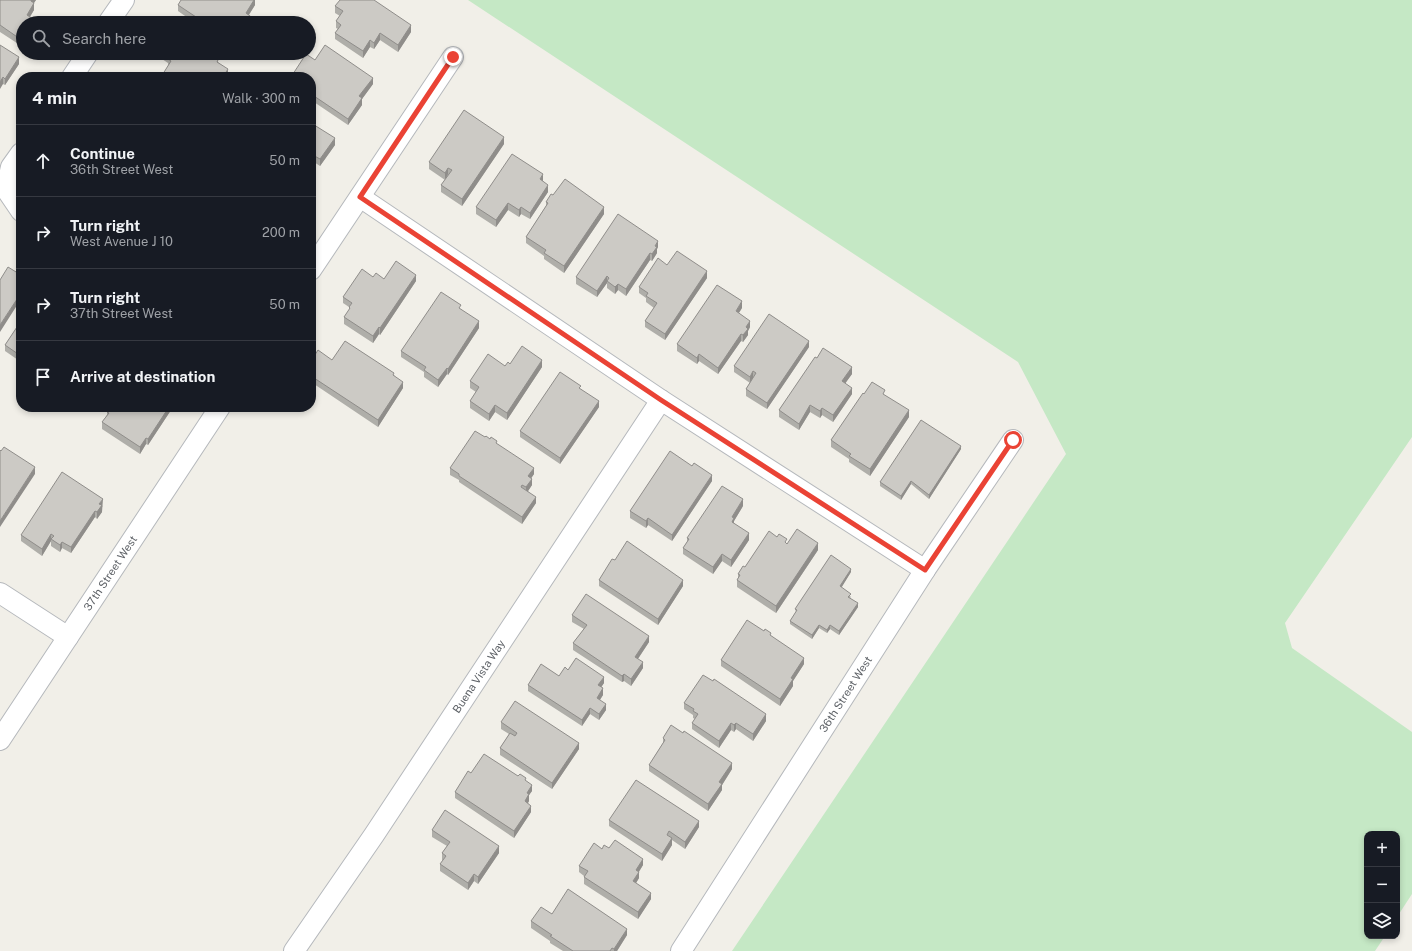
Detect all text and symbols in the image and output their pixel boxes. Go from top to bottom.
search box [16,16,316,60]
icon: search [30,27,52,49]
text: Search here [62,30,146,47]
route end [444,48,462,66]
text: 4 min [32,88,77,108]
text: Walk · 300 m [222,91,300,106]
text: Continue [70,145,135,162]
icon: ahead [32,150,54,172]
text: 50 m [269,153,300,168]
text: 36th Street West [70,162,173,177]
text: Turn right [70,217,140,234]
icon: right [32,222,54,244]
text: 200 m [262,225,300,240]
text: West Avenue J 10 [70,234,173,249]
text: Turn right [70,289,140,306]
icon: right [32,294,54,316]
text: 50 m [269,297,300,312]
text: 37th Street West [70,306,173,321]
icon: arrive [32,366,54,388]
text: Arrive at destination [70,368,215,385]
route start [1004,431,1022,449]
street label: 37th Street West [81,533,139,613]
street label: Buena Vista Way [450,637,507,715]
street label: 36th Street West [817,654,874,734]
map controls [1364,831,1400,939]
button: + [1364,831,1400,867]
button: − [1364,867,1400,903]
button: layers [1364,903,1400,939]

